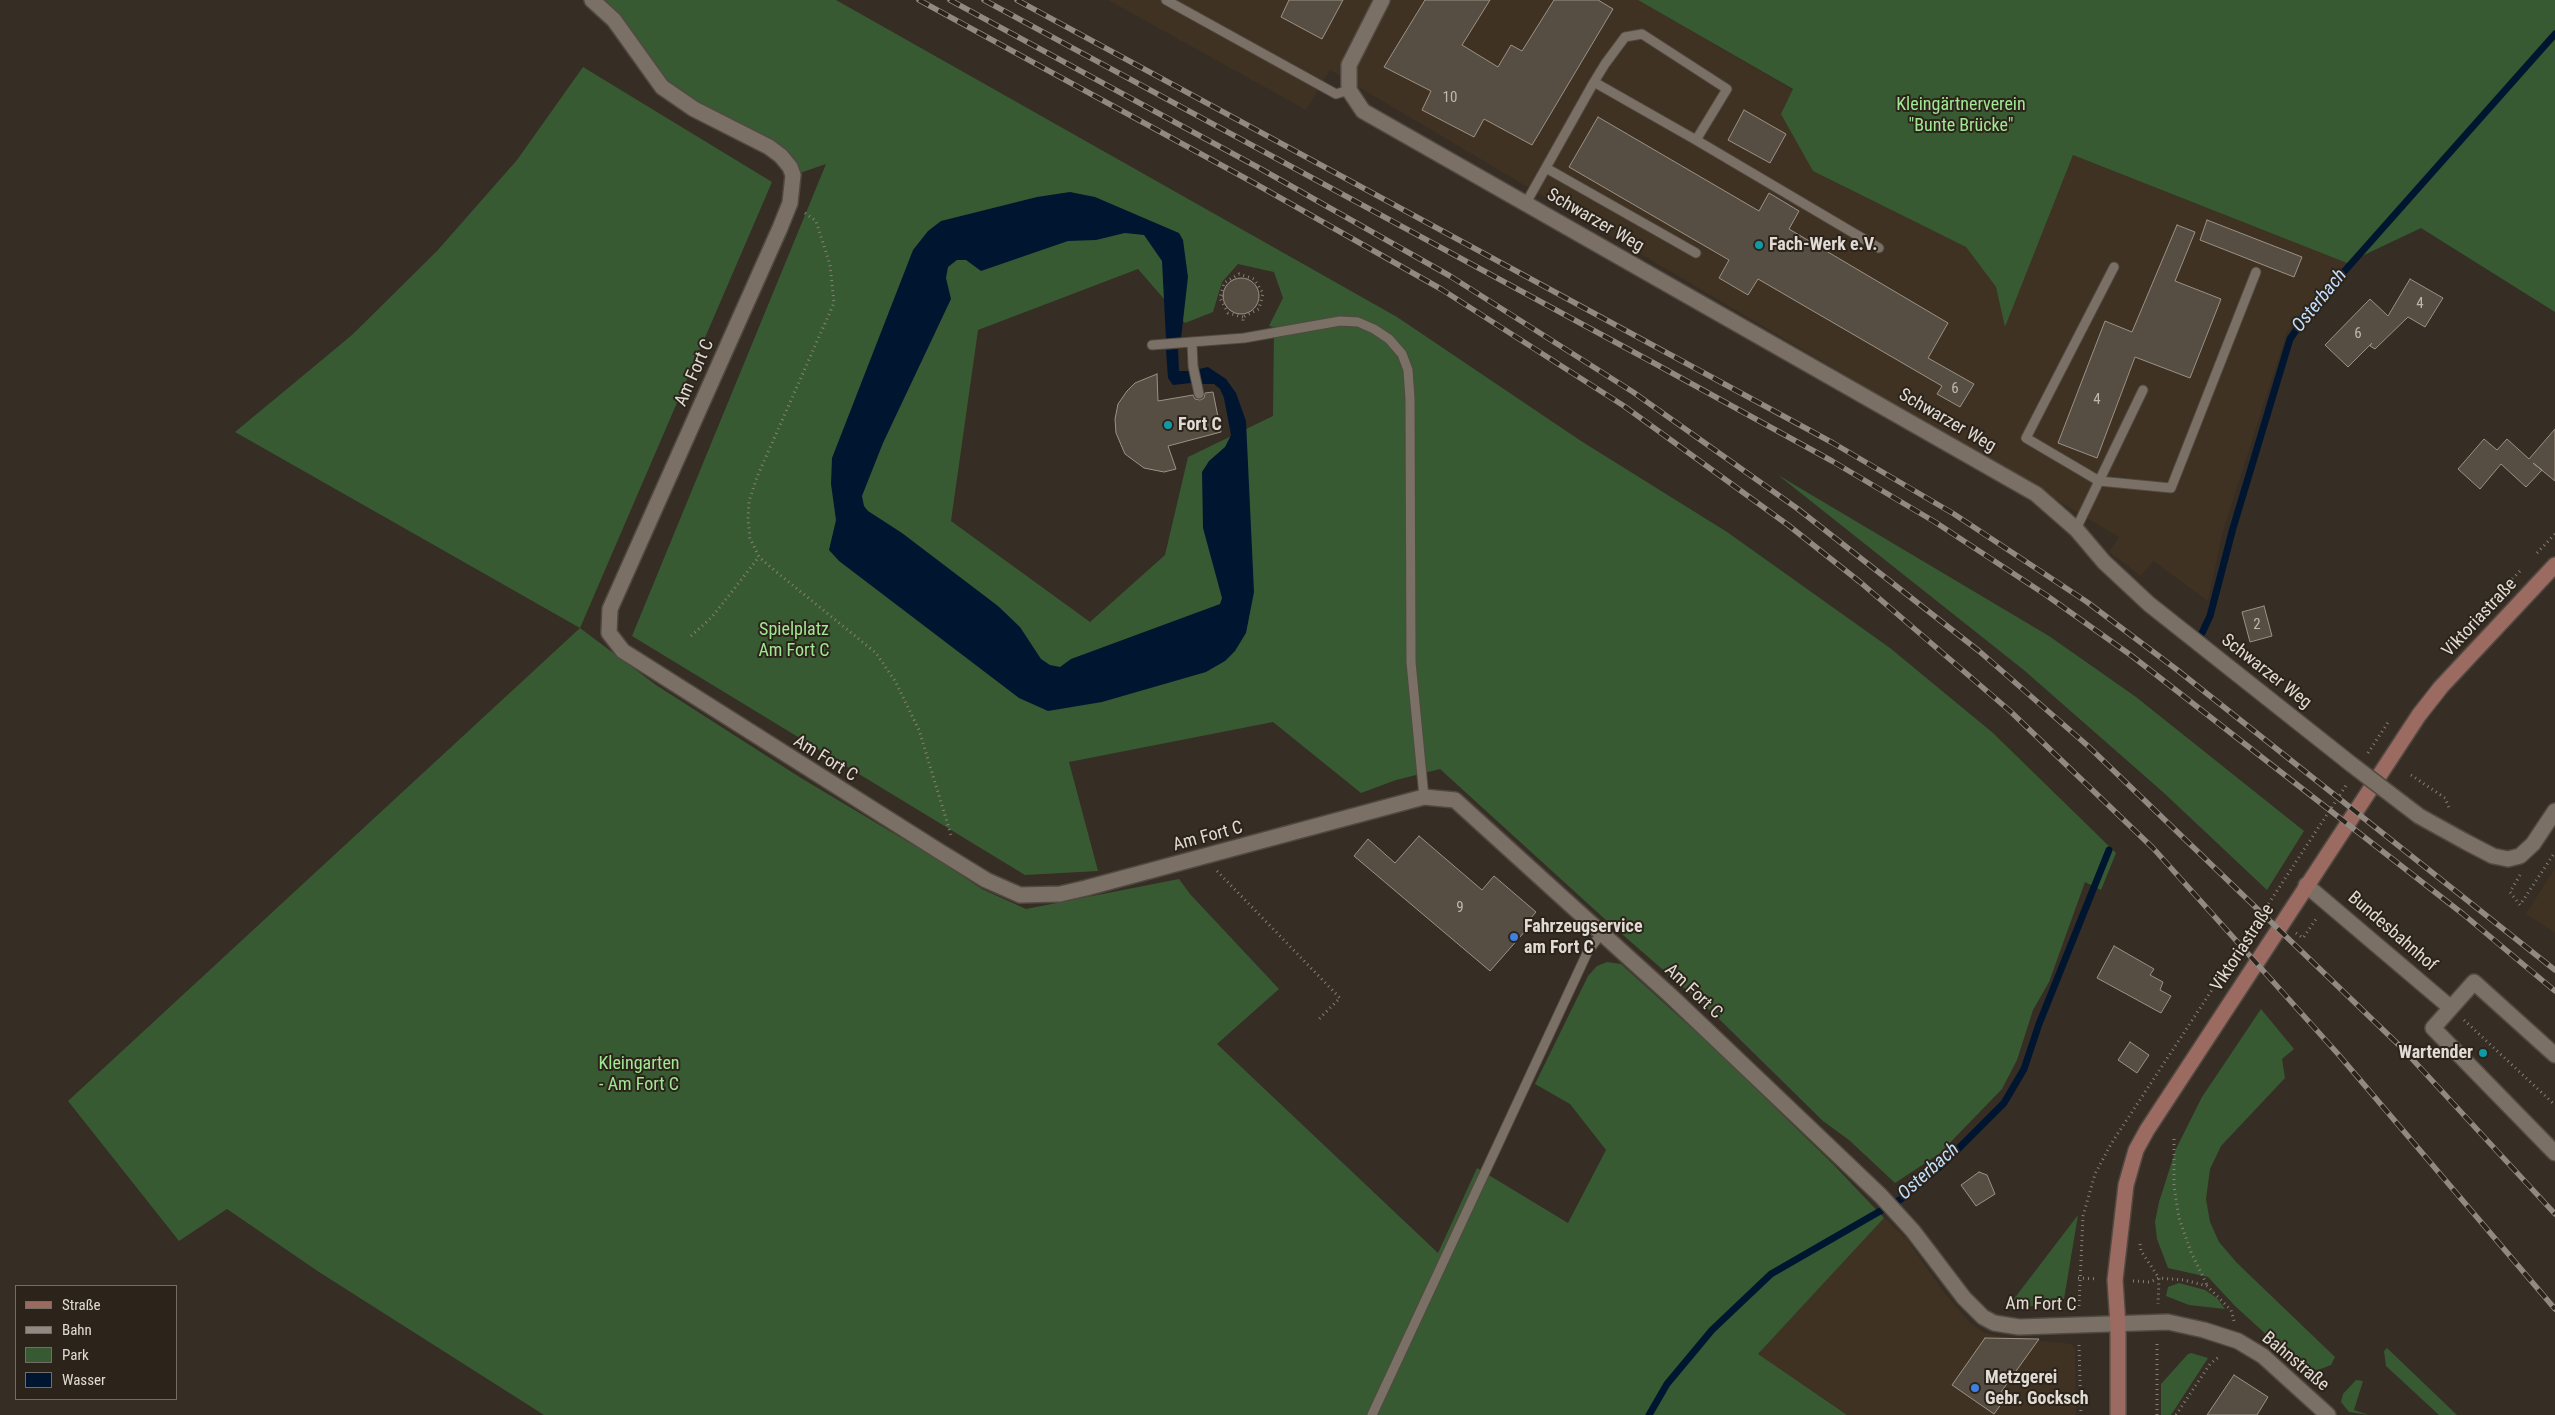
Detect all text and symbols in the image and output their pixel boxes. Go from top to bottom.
house number: 10 [1443,89,1457,107]
park label: Kleingärtnerverein "Bunte Brücke" [1896,94,2026,136]
street label: Schwarzer Weg [1543,184,1647,258]
place label: Fach-Werk e.V. [1769,234,1878,256]
marker: Fach-Werk e.V. [1753,239,1765,251]
water label: Osterbach [2288,265,2352,337]
house number: 4 [2416,295,2424,313]
house number: 6 [2354,325,2362,343]
street label: Am Fort C [671,336,719,410]
house number: 6 [1951,380,1959,398]
street label: Schwarzer Weg [1895,384,1999,458]
house number: 4 [2093,391,2101,409]
place label: Fort C [1178,414,1222,436]
marker: Fort C [1162,419,1174,431]
street label: Viktoriastraße [2438,574,2522,662]
house number: 2 [2253,616,2261,634]
park label: Spielplatz Am Fort C [758,619,830,662]
street label: Schwarzer Weg [2217,630,2315,714]
street label: Am Fort C [789,731,861,787]
street label: Am Fort C [1171,817,1245,857]
street label: Bundesbahnhof [2343,887,2441,977]
house number: 9 [1456,899,1464,917]
street label: Viktoriastraße [2207,900,2279,996]
place label: Fahrzeugservice am Fort C [1524,916,1643,959]
marker: Fahrzeugservice am Fort C [1508,931,1520,943]
street label: Am Fort C [1660,960,1726,1024]
place label: Wartender [2398,1042,2473,1064]
marker: Wartender [2477,1047,2489,1059]
park label: Kleingarten - Am Fort C [598,1053,680,1096]
water label: Osterbach [1894,1139,1964,1205]
legend [15,1285,178,1400]
street label: Am Fort C [2005,1294,2077,1316]
text: Straße [62,1296,101,1314]
text: Bahn [62,1321,92,1339]
street label: Bahnstraße [2257,1328,2333,1396]
text: Park [62,1346,89,1364]
place label: Metzgerei Gebr. Gocksch [1985,1367,2089,1410]
text: Wasser [62,1371,106,1389]
marker: Metzgerei Gebr. Gocksch [1969,1382,1981,1394]

